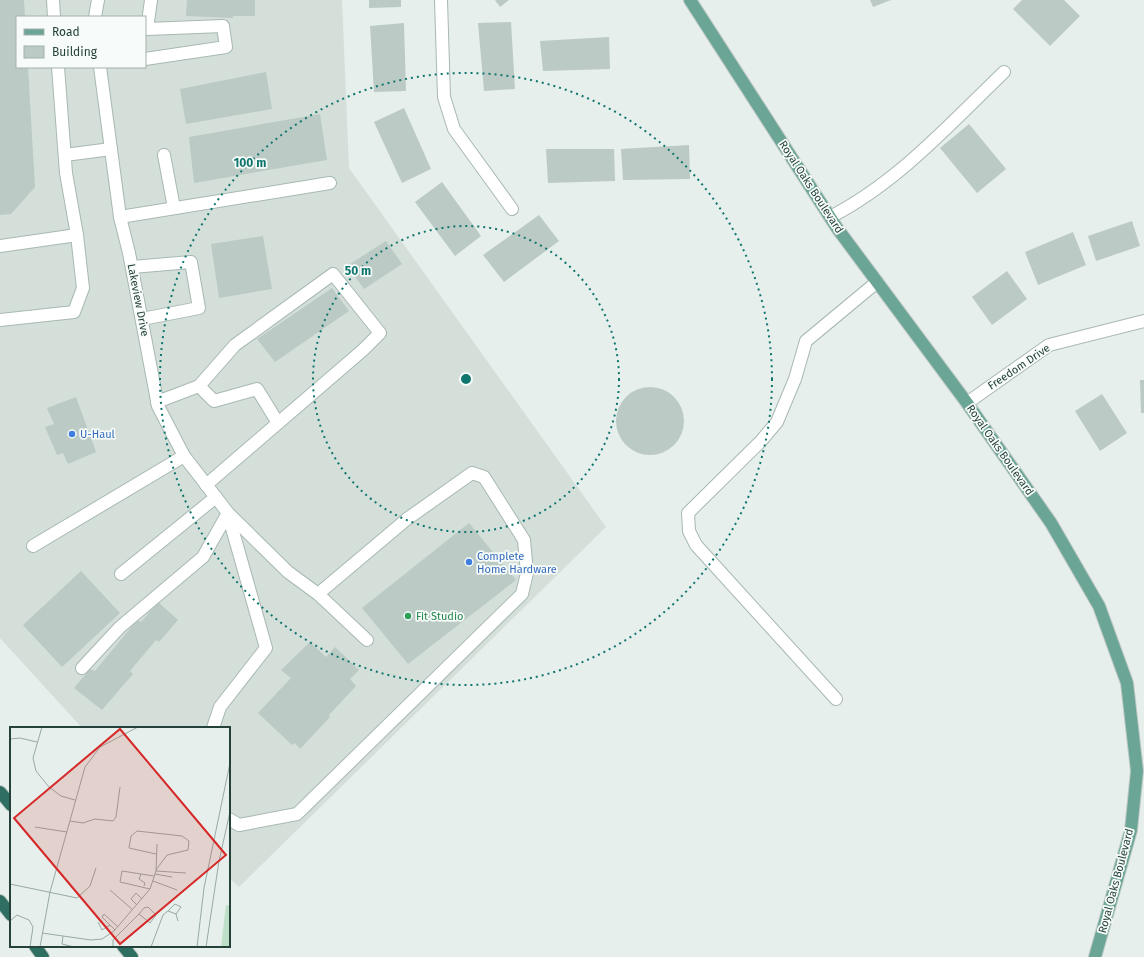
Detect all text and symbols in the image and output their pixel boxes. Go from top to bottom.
legend [16,16,146,68]
text: Road [52,25,80,39]
text: Building [52,45,98,59]
street label: Royal Oaks Boulevard [776,138,846,236]
text: 100 m [234,156,266,170]
street label: Lakeview Drive [125,262,151,338]
text: 50 m [345,264,371,278]
street label: Freedom Drive [985,341,1053,393]
centre of rings [459,372,473,386]
street label: Royal Oaks Boulevard [964,402,1036,498]
place label: U-Haul [80,428,115,441]
marker: U-Haul [67,429,77,439]
place label: Complete Home Hardware [477,550,557,576]
marker: Complete Home Hardware [464,557,474,567]
place label: Fit Studio [416,610,463,623]
marker: Fit Studio [403,611,413,621]
inset map [10,727,230,947]
street label: Royal Oaks Boulevard [1096,827,1136,935]

